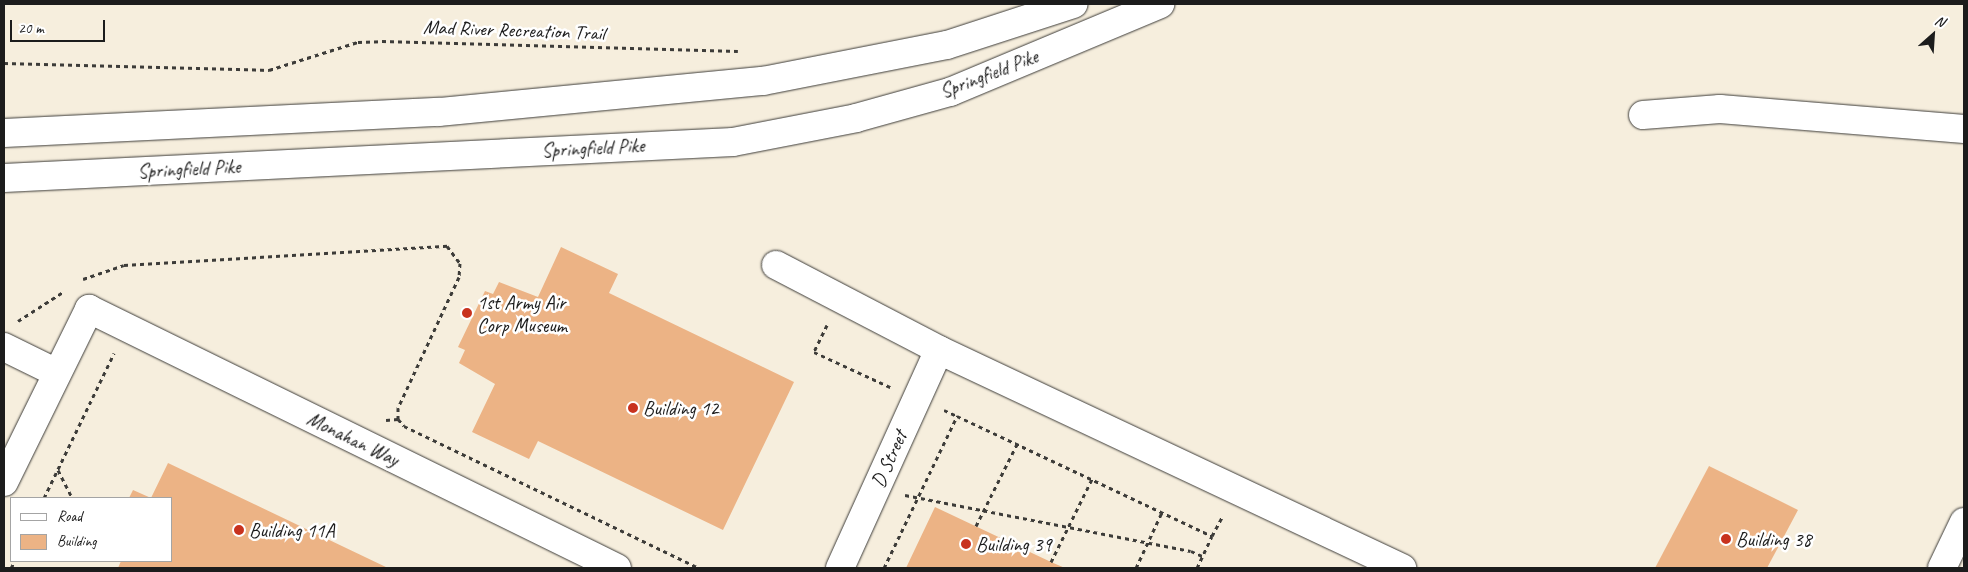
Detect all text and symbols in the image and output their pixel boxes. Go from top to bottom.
scale bar [12,10,108,42]
north arrow [1908,10,1958,60]
text: N [1932,12,1947,31]
street label: Mad River Recreation Trail [422,15,606,45]
text: 20 m [18,19,44,38]
street label: Springfield Pike [937,44,1041,104]
street label: Springfield Pike [541,133,645,163]
street label: Springfield Pike [137,154,241,184]
place label: 1st Army Air Corp Museum [477,290,568,337]
marker: 1st Army Air Corp Museum [461,307,473,319]
place label: Building 12 [643,396,718,420]
marker: Building 12 [627,402,639,414]
street label: Monahan Way [303,406,403,472]
street label: D Street [866,427,912,491]
legend [10,497,172,562]
text: Road [57,507,82,526]
place label: Building 11A [249,518,334,542]
marker: Building 11A [233,524,245,536]
place label: Building 38 [1736,527,1811,551]
text: Building [57,532,96,551]
place label: Building 39 [976,532,1051,556]
marker: Building 38 [1720,533,1732,545]
marker: Building 39 [960,538,972,550]

